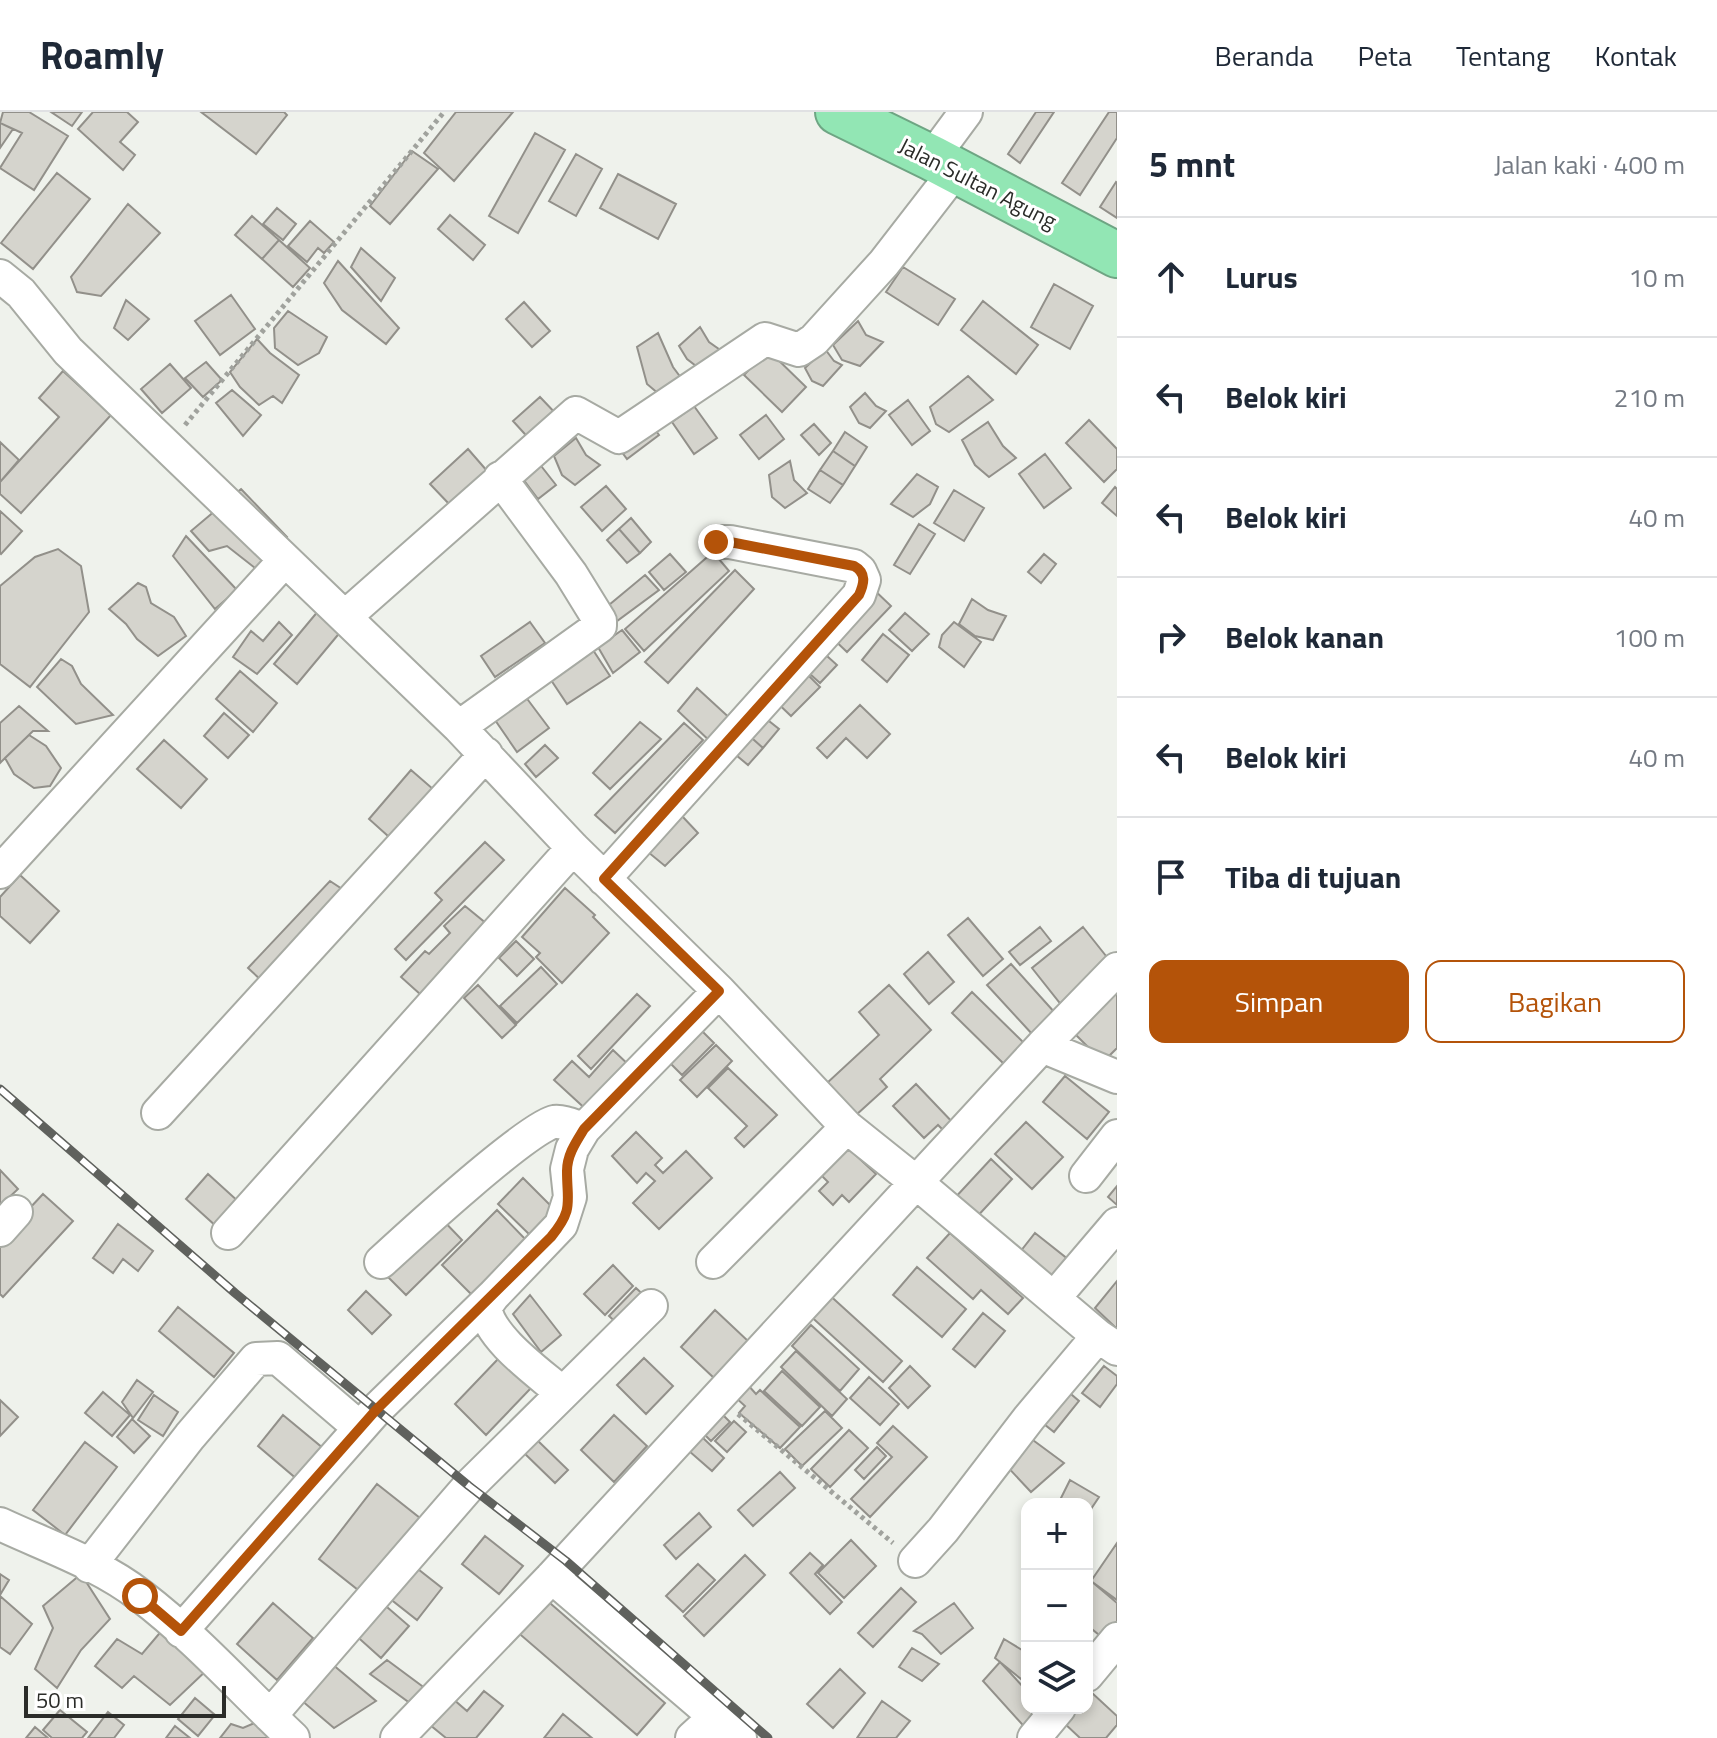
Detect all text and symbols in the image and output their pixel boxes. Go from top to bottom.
text: Roamly [40,26,164,84]
text: Beranda [1215,34,1314,77]
text: Peta [1358,34,1412,77]
text: Tentang [1456,34,1550,77]
text: Kontak [1594,34,1677,77]
street label: Jalan Sultan Agung [893,129,1063,237]
text: 5 mnt [1149,138,1235,190]
text: Jalan kaki · 400 m [1494,145,1685,184]
text: Lurus [1225,254,1298,300]
icon: ahead [1149,255,1193,299]
text: 10 m [1628,258,1685,297]
text: Belok kiri [1225,374,1347,420]
icon: left [1149,375,1193,419]
text: 210 m [1614,378,1685,417]
text: Belok kiri [1225,494,1347,540]
icon: left [1149,495,1193,539]
text: 40 m [1628,498,1685,537]
route end [698,524,734,560]
text: Belok kanan [1225,614,1384,660]
icon: right [1149,615,1193,659]
text: 100 m [1614,618,1685,657]
text: Belok kiri [1225,734,1347,780]
icon: left [1149,735,1193,779]
text: 40 m [1628,738,1685,777]
text: Tiba di tujuan [1225,854,1401,900]
icon: arrive [1149,855,1193,899]
button: Simpan [1149,960,1409,1043]
button: Bagikan [1425,960,1685,1043]
map controls [1021,1498,1093,1714]
button: + [1021,1498,1093,1570]
button: − [1021,1570,1093,1642]
route start [122,1578,158,1614]
button: layers [1021,1642,1093,1714]
scale bar [24,1682,226,1718]
text: 50 m [36,1683,84,1717]

